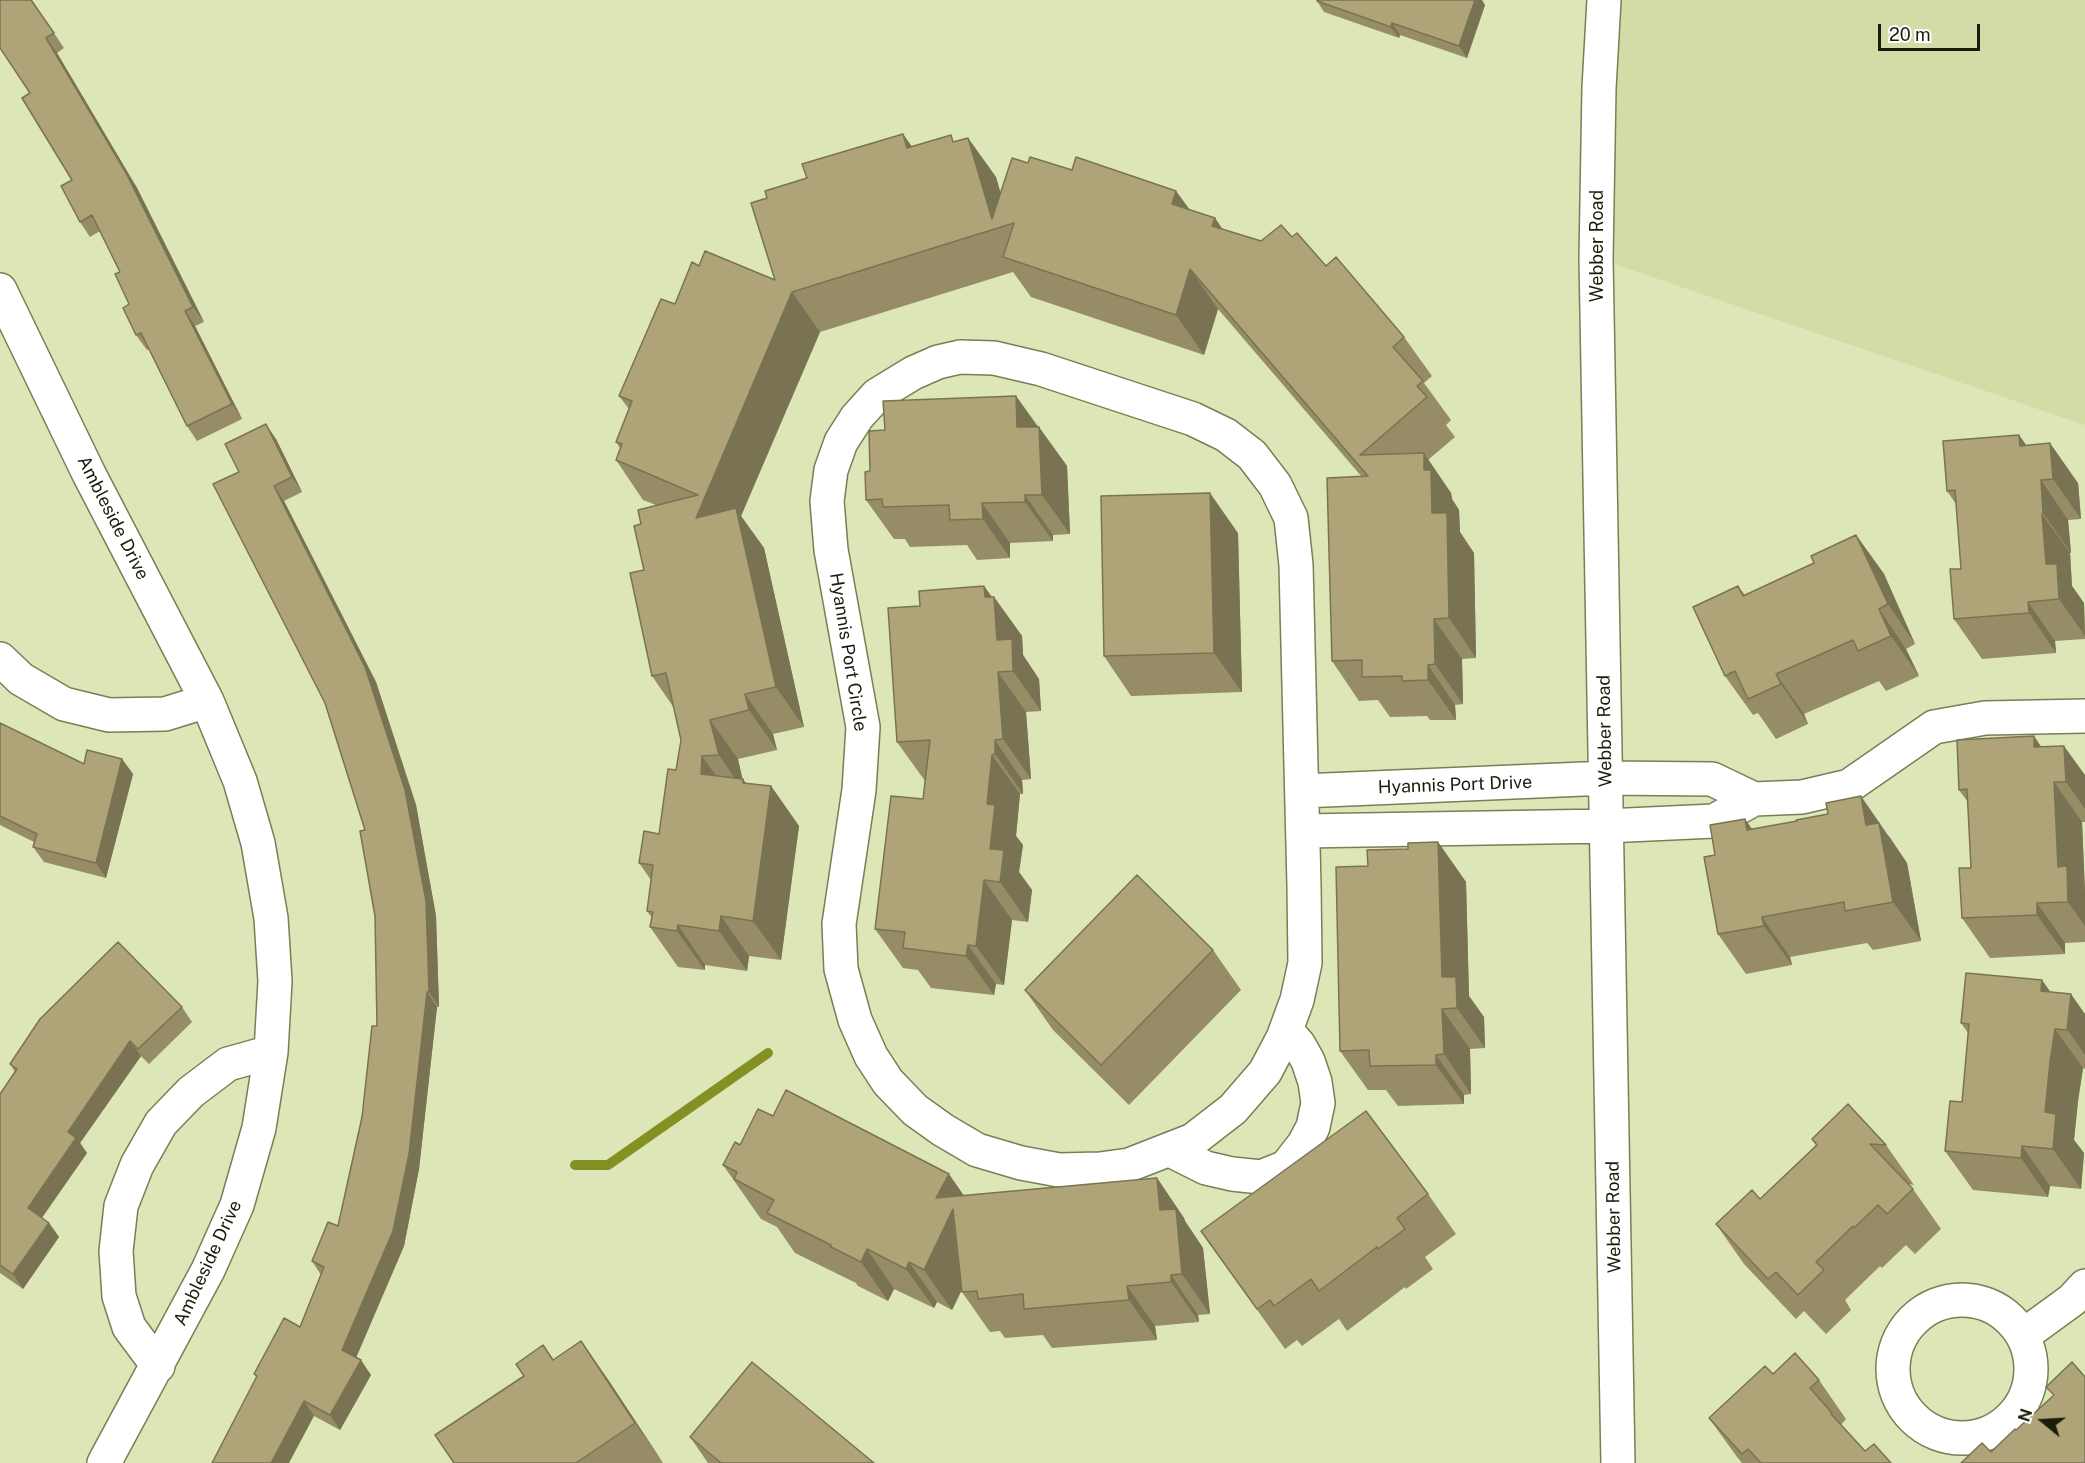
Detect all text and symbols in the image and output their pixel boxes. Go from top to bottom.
scale bar [1881,12,1983,50]
text: 20 m [1889,24,1931,45]
street label: Webber Road [1586,190,1608,302]
street label: Ambleside Drive [72,452,154,584]
street label: Hyannis Port Circle [825,571,871,733]
street label: Webber Road [1593,675,1617,787]
street label: Hyannis Port Drive [1377,772,1533,798]
street label: Webber Road [1602,1161,1626,1273]
street label: Ambleside Drive [169,1197,247,1329]
north arrow [2013,1391,2073,1451]
text: N [2014,1406,2036,1424]

